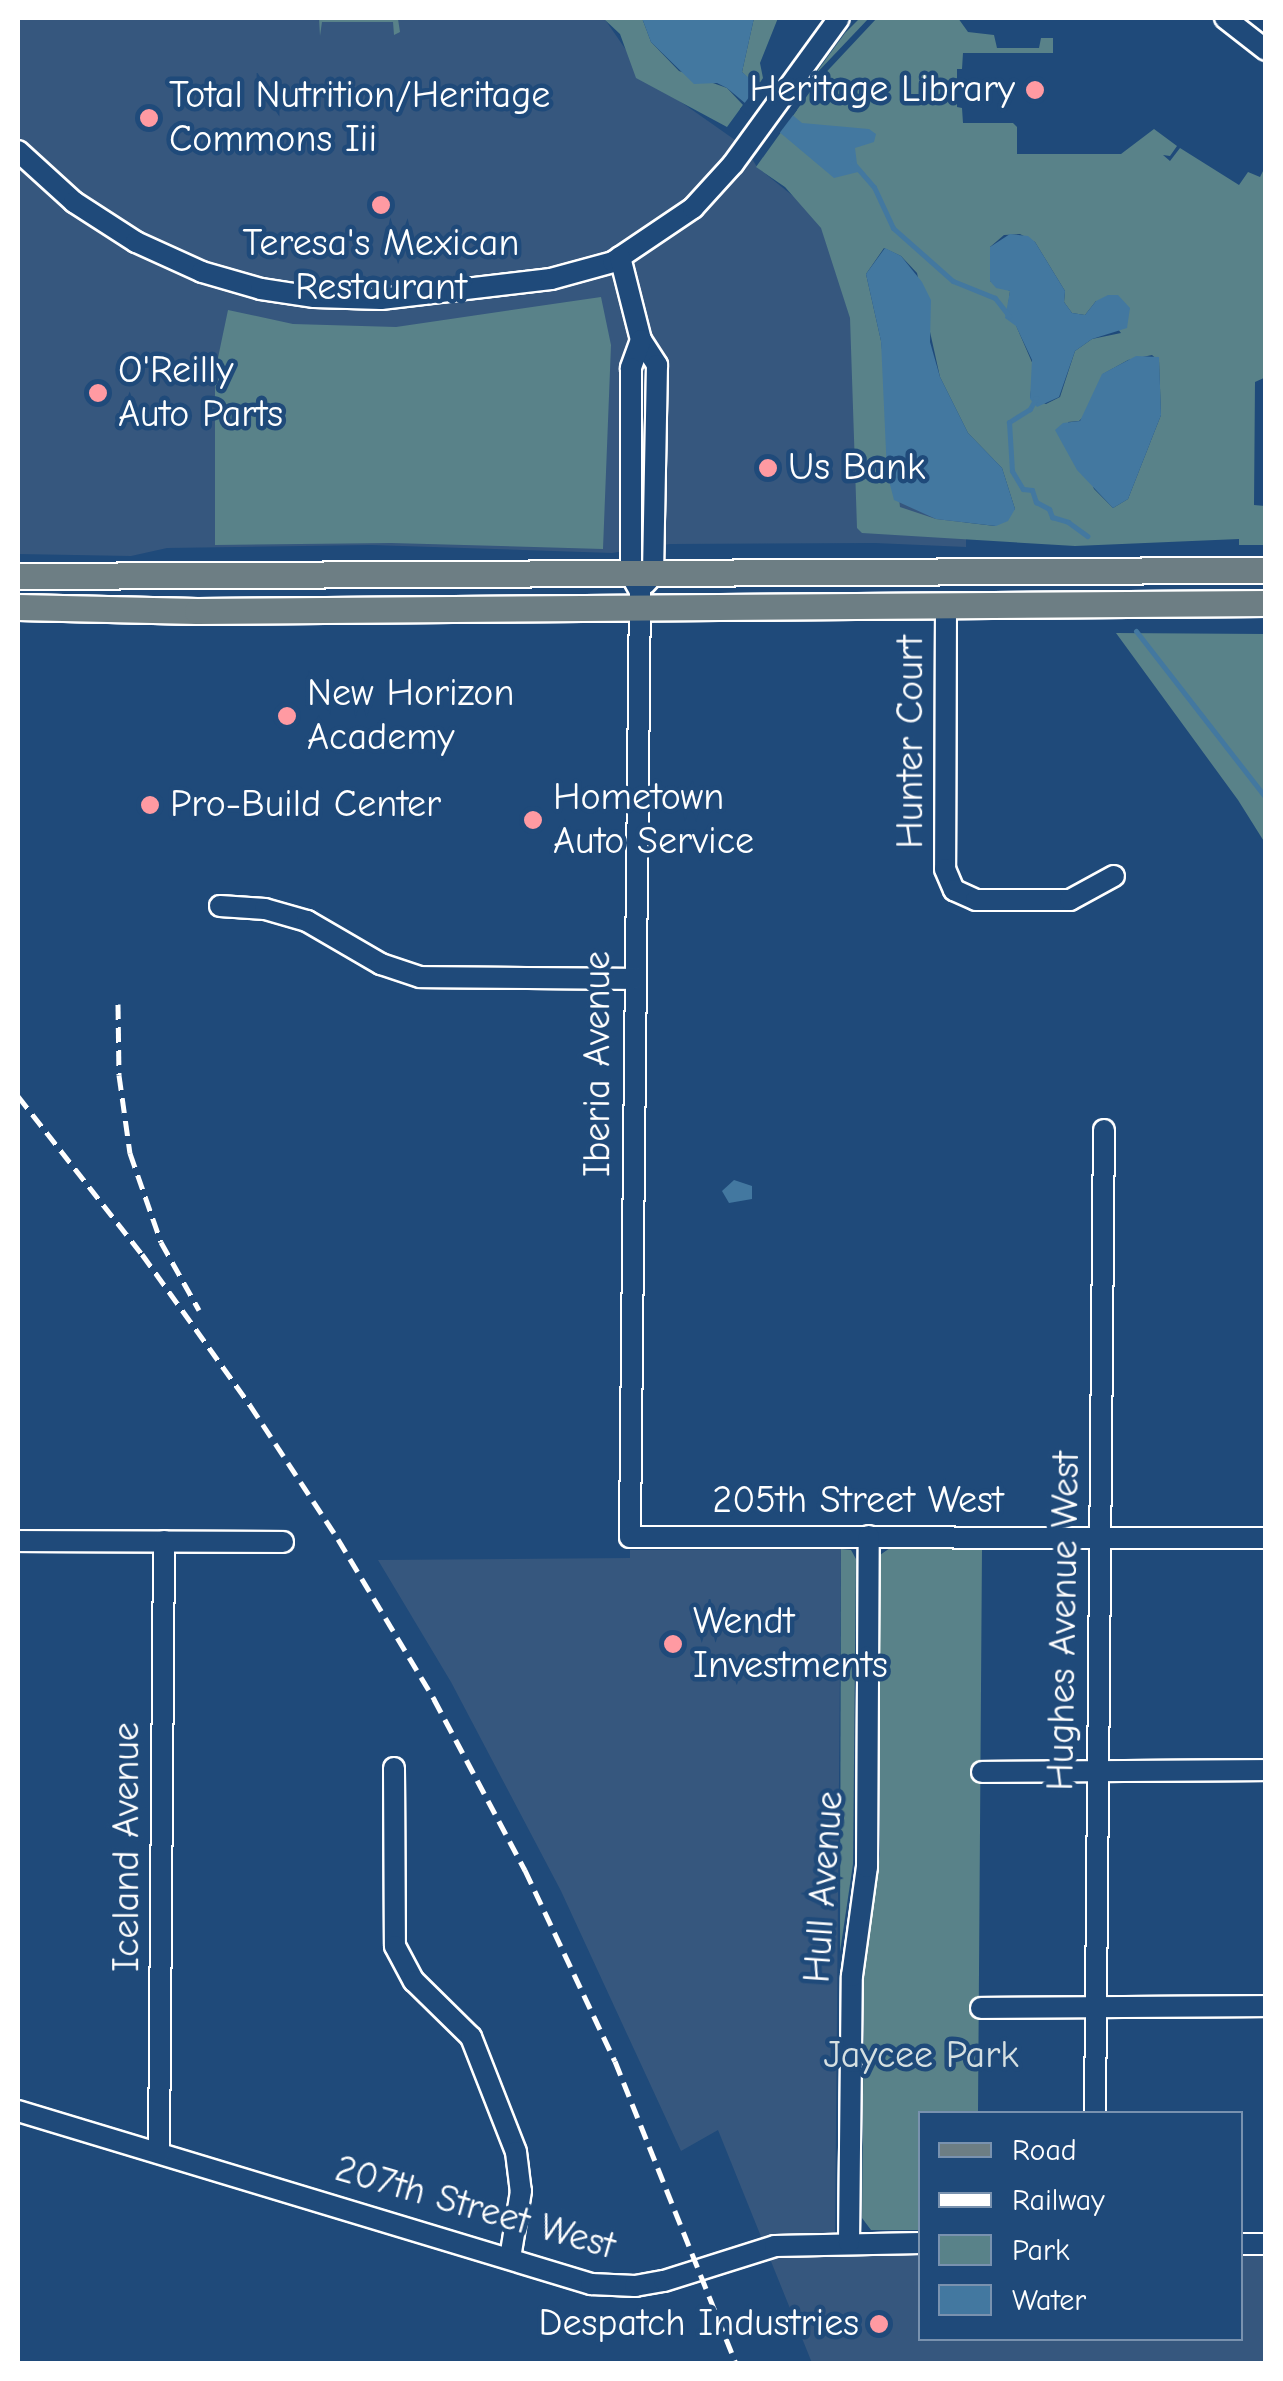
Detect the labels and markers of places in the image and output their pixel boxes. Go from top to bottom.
place label: Heritage Library [750,67,1015,113]
place label: Total Nutrition/Heritage Commons Iii [169,73,550,162]
marker: Heritage Library [1024,79,1046,101]
marker: Total Nutrition/Heritage Commons Iii [138,107,160,129]
marker: Teresa's Mexican Restaurant [370,194,392,216]
place label: Teresa's Mexican Restaurant [243,221,519,310]
place label: O'Reilly Auto Parts [118,348,283,438]
marker: O'Reilly Auto Parts [87,382,109,404]
place label: Us Bank [788,445,925,491]
marker: Us Bank [757,457,779,479]
place label: New Horizon Academy [307,671,514,761]
marker: New Horizon Academy [276,705,298,727]
place label: Hometown Auto Service [553,775,754,864]
place label: Pro-Build Center [170,782,441,828]
marker: Pro-Build Center [139,794,161,816]
marker: Hometown Auto Service [522,809,544,831]
place label: Wendt Investments [693,1599,888,1688]
marker: Wendt Investments [662,1633,684,1655]
place label: Despatch Industries [539,2301,859,2347]
marker: Despatch Industries [868,2313,890,2335]

